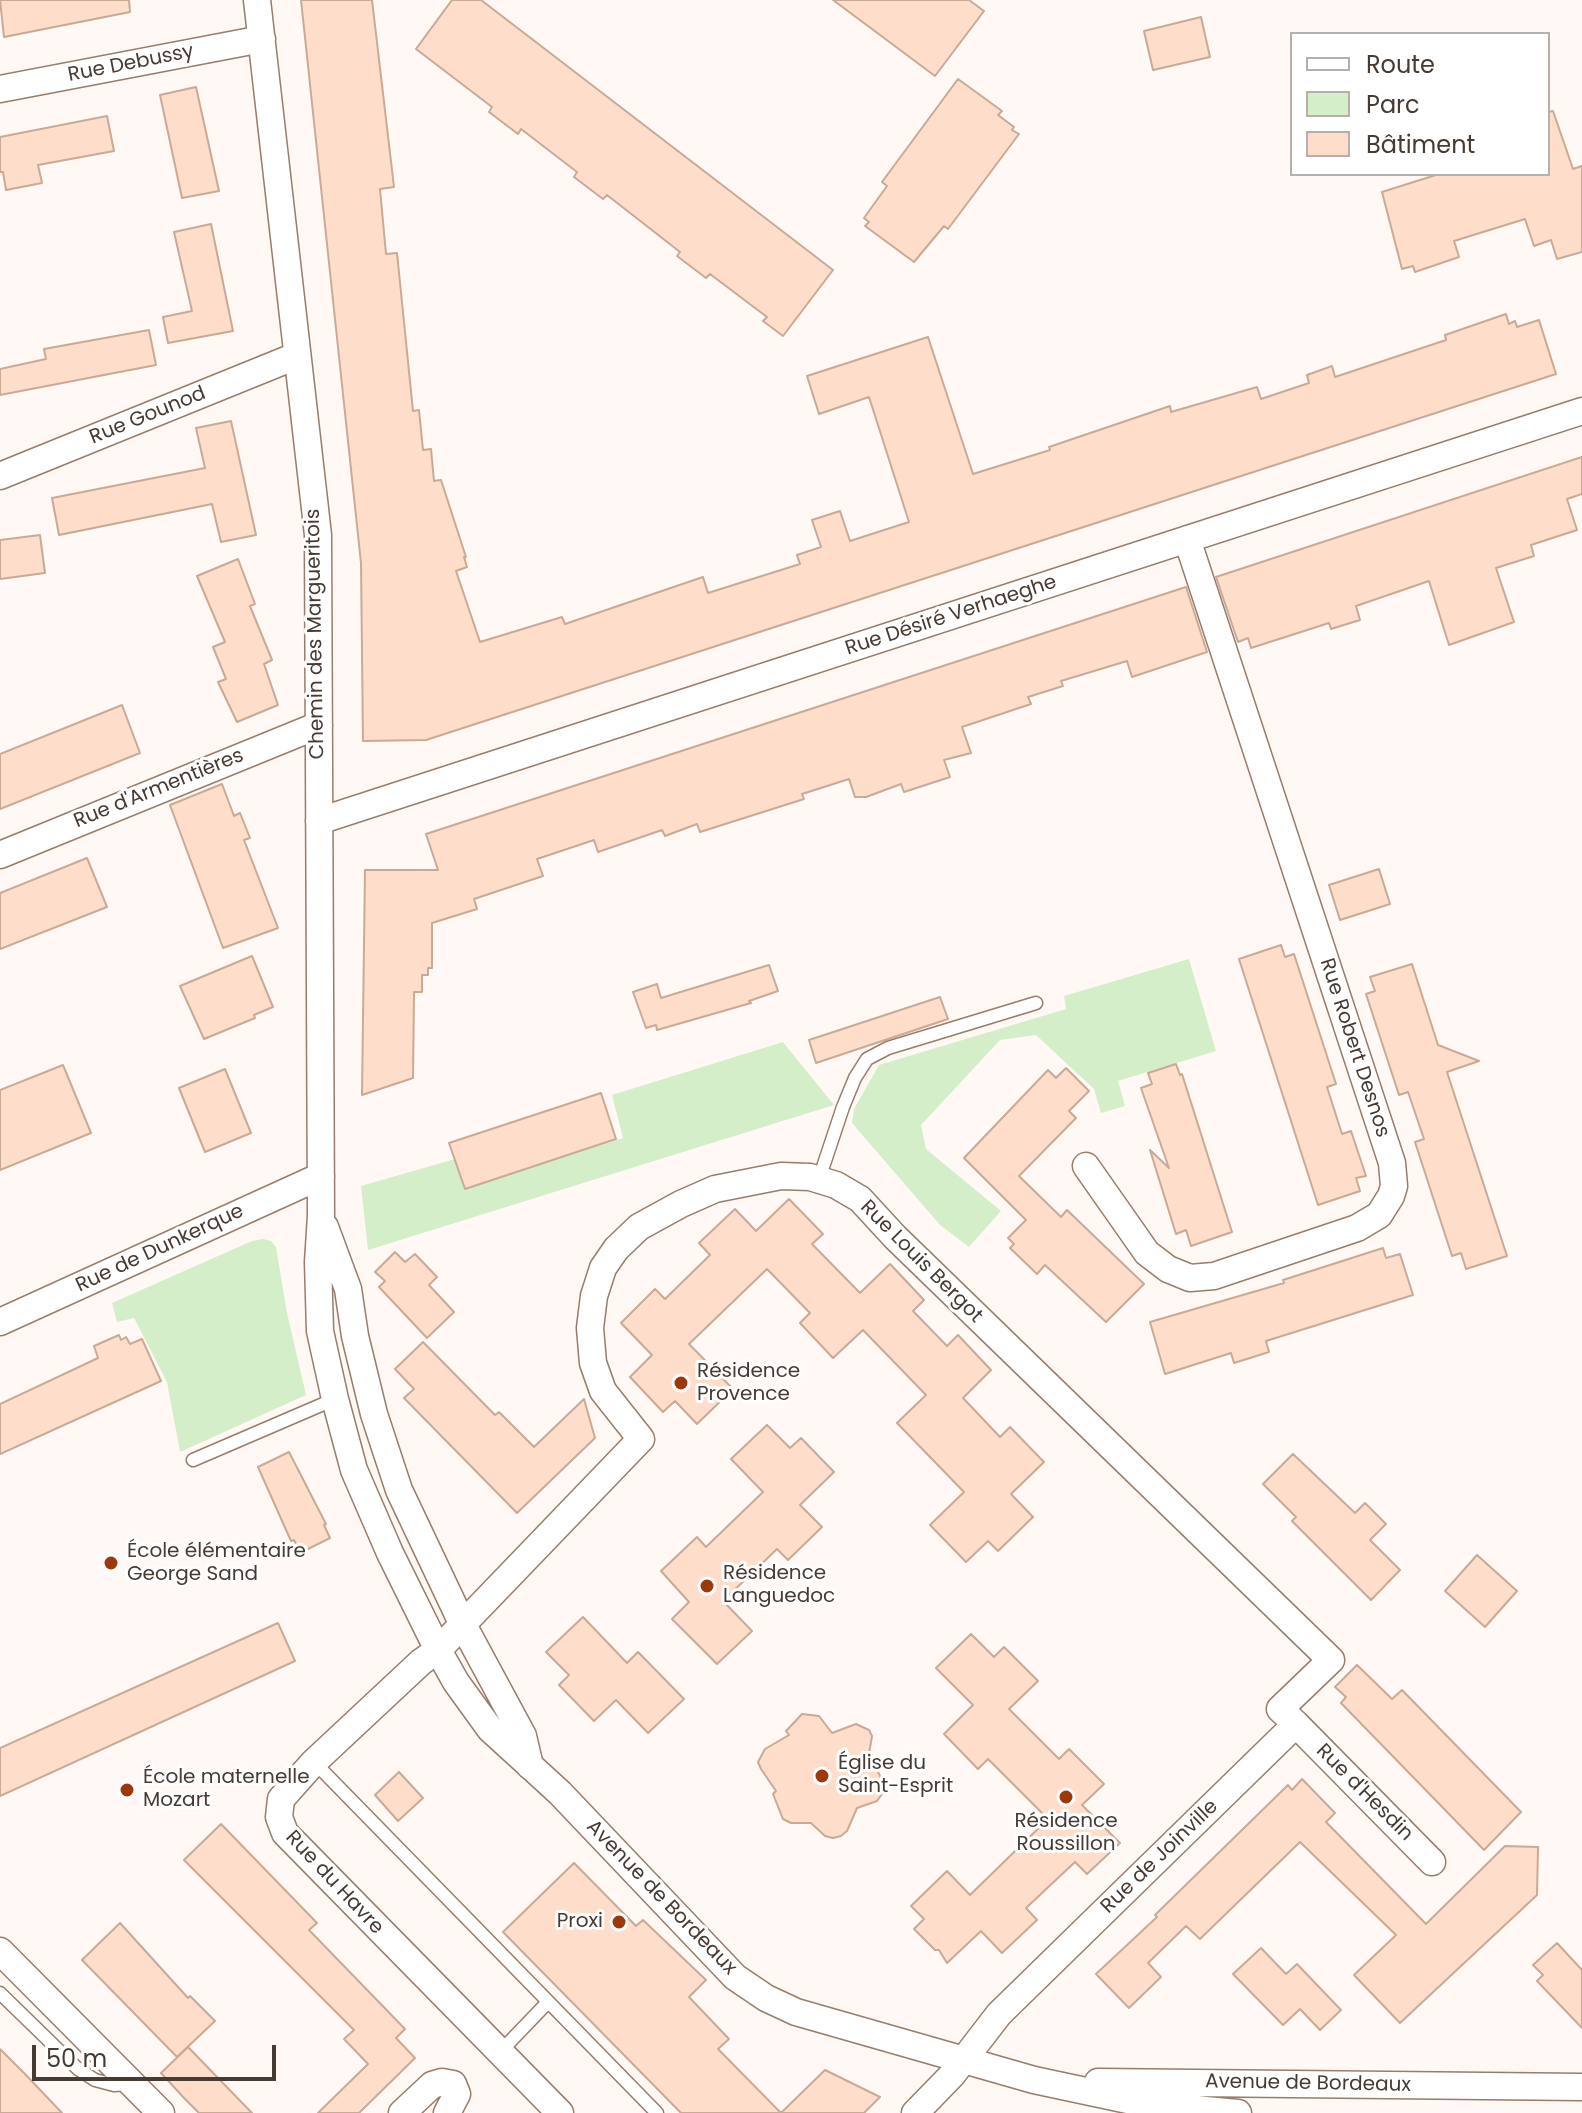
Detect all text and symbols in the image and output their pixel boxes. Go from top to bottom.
legend [1290,32,1550,176]
street label: Rue Debussy [66,40,196,88]
text: Route [1366,48,1435,81]
text: Parc [1366,88,1420,121]
text: Bâtiment [1366,128,1475,161]
street label: Rue Gounod [86,382,210,450]
street label: Chemin des Margueritois [302,508,330,760]
street label: Rue Désiré Verhaeghe [842,570,1060,662]
street label: Rue d'Armentières [71,744,247,834]
street label: Rue Robert Desnos [1314,956,1394,1140]
street label: Rue Louis Bergot [855,1196,987,1328]
street label: Rue de Dunkerque [72,1200,248,1298]
place label: Résidence Provence [697,1360,800,1407]
marker: Résidence Provence [672,1374,690,1392]
place label: École élémentaire George Sand [127,1540,306,1587]
marker: École élémentaire George Sand [102,1554,120,1572]
place label: Résidence Languedoc [723,1562,835,1609]
marker: Résidence Languedoc [698,1577,716,1595]
street label: Rue d'Hesdin [1311,1740,1417,1846]
place label: Église du Saint-Esprit [838,1752,953,1799]
place label: École maternelle Mozart [143,1766,310,1813]
marker: Église du Saint-Esprit [813,1767,831,1785]
marker: École maternelle Mozart [118,1781,136,1799]
marker: Résidence Roussillon [1057,1788,1075,1806]
street label: Rue de Joinville [1096,1795,1224,1919]
place label: Résidence Roussillon [1014,1810,1118,1857]
street label: Avenue de Bordeaux [581,1816,741,1980]
street label: Rue du Havre [280,1826,388,1940]
place label: Proxi [557,1910,603,1934]
marker: Proxi [610,1913,628,1931]
scale bar [36,2029,280,2079]
text: 50 m [46,2042,107,2075]
street label: Avenue de Bordeaux [1205,2070,1411,2098]

